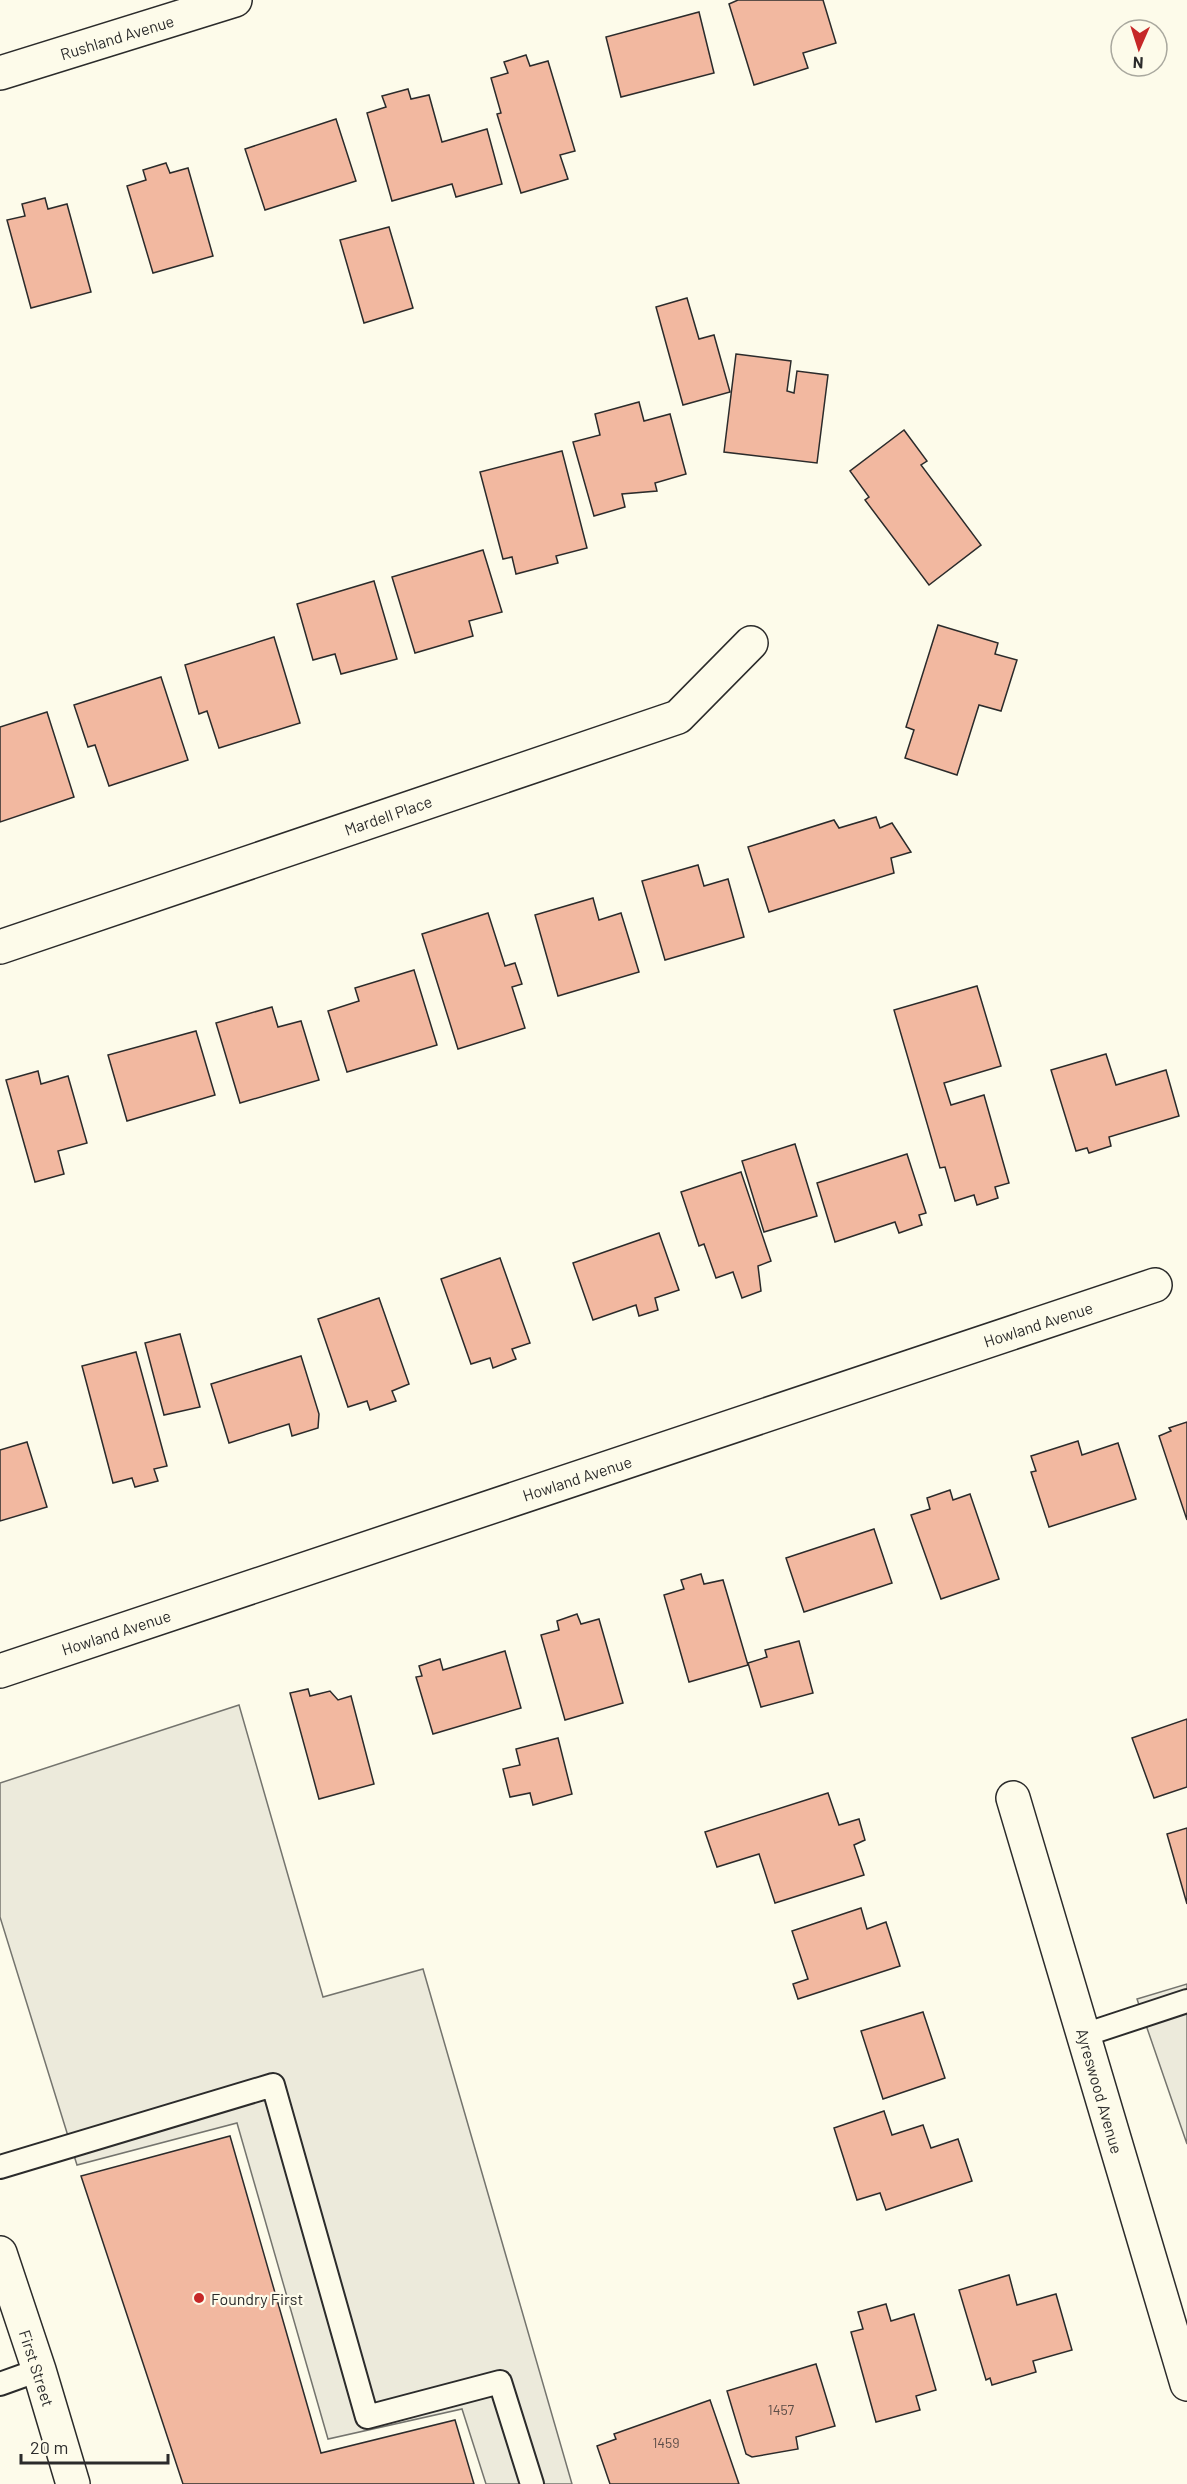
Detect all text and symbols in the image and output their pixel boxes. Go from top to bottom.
street label: Rushland Avenue [58,11,176,63]
north arrow [1109,18,1169,78]
text: N [1132,54,1144,73]
street label: Mardell Place [342,791,434,839]
street label: Howland Avenue [981,1297,1095,1351]
street label: Howland Avenue [520,1451,634,1505]
street label: Howland Avenue [59,1605,173,1659]
street label: Ayreswood Avenue [1073,2026,1127,2156]
place label: Foundry First [211,2289,303,2308]
marker: Foundry First [192,2291,206,2305]
street label: First Street [16,2327,58,2409]
house number: 1457 [768,2401,795,2418]
scale bar [21,2427,168,2465]
house number: 1459 [652,2434,680,2451]
text: 20 m [30,2436,68,2458]

